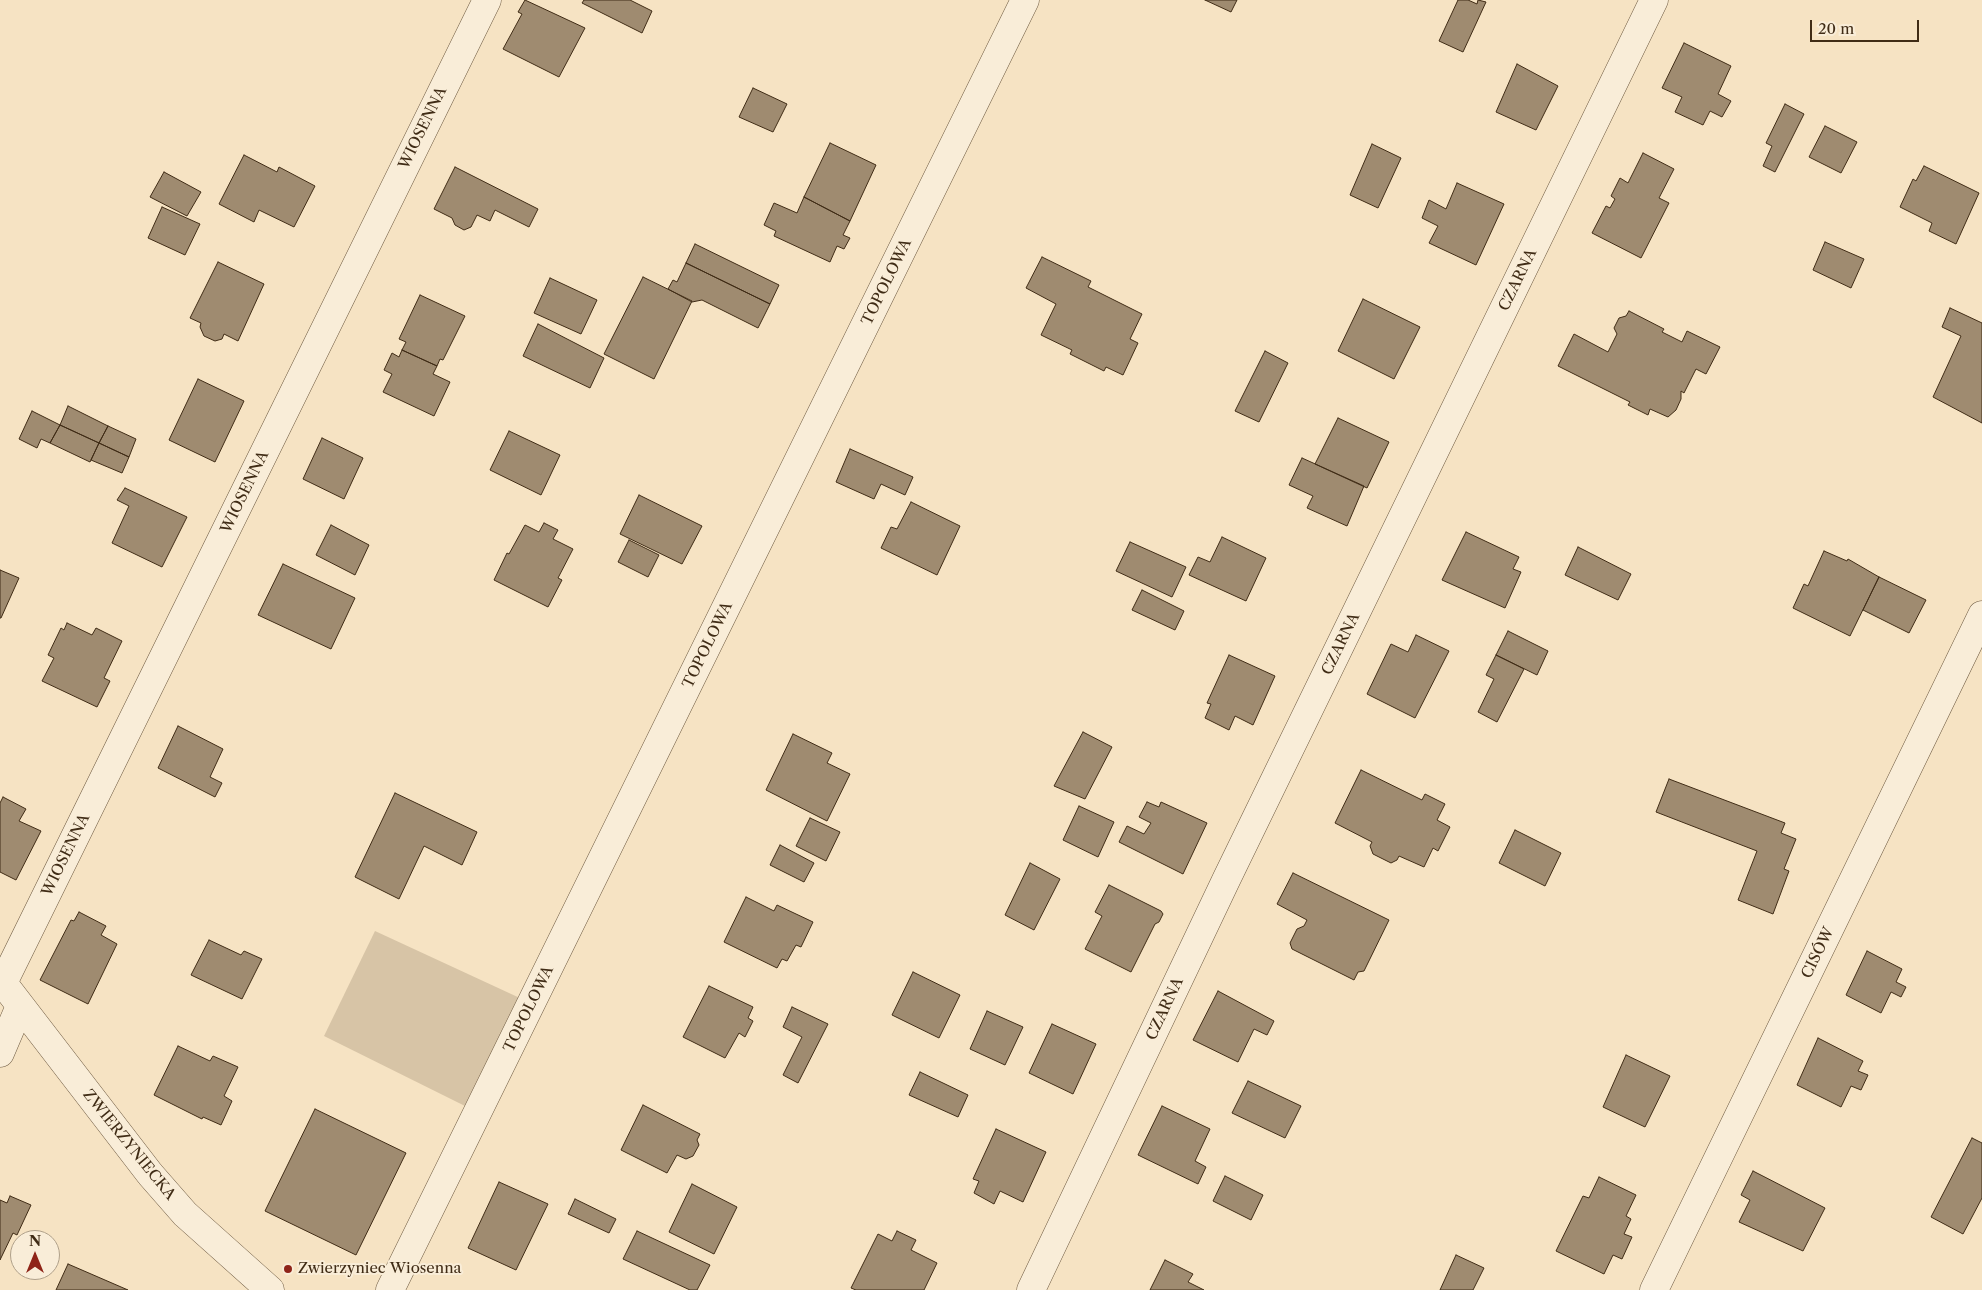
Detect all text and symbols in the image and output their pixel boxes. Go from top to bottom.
scale bar [1812,10,1921,42]
text: 20 m [1818,19,1854,38]
street label: WIOSENNA [395,84,451,172]
street label: TOPOLOWA [858,236,916,328]
street label: CZARNA [1495,246,1541,314]
street label: WIOSENNA [217,448,273,536]
street label: TOPOLOWA [679,599,737,691]
street label: CZARNA [1318,610,1364,678]
street label: WIOSENNA [38,811,94,899]
street label: CISÓW [1798,925,1838,981]
street label: TOPOLOWA [500,963,558,1055]
street label: CZARNA [1143,975,1187,1043]
street label: ZWIERZYNIECKA [79,1086,179,1204]
north arrow [10,1230,60,1280]
text: N [29,1232,41,1250]
place label: Zwierzyniec Wiosenna [298,1260,461,1278]
marker: Zwierzyniec Wiosenna [282,1263,294,1275]

